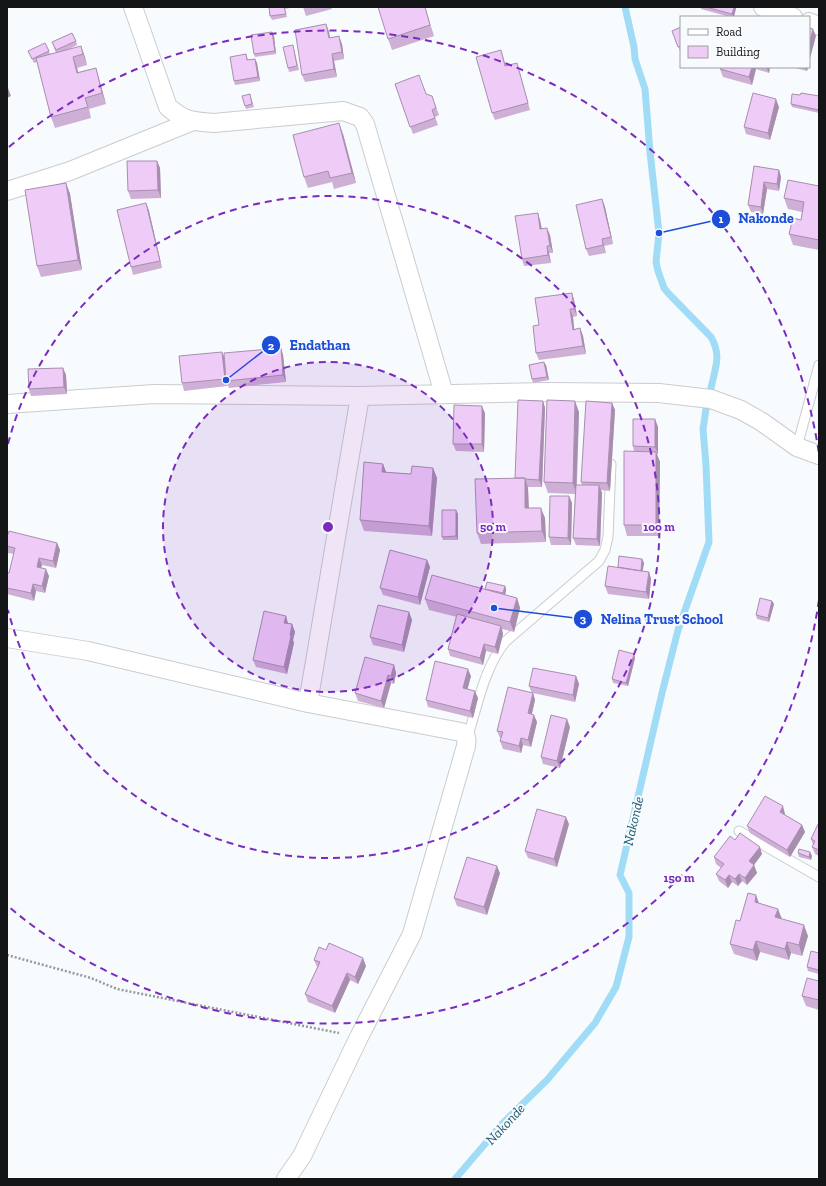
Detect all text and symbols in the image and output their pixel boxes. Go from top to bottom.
legend [680,16,810,68]
text: Road [716,25,742,39]
text: Building [716,45,760,59]
callout: Nakonde [711,206,802,232]
text: Nakonde [738,210,794,227]
text: 1 [719,212,724,226]
callout: Endathan [261,332,358,358]
text: Endathan [290,337,351,354]
text: 2 [268,339,275,353]
centre of rings [321,520,335,534]
text: 50 m [480,520,506,534]
text: 100 m [643,520,675,534]
callout: Nelina Trust School [573,606,732,632]
text: Nelina Trust School [601,611,723,628]
text: 3 [580,612,587,626]
water label: Nakonde [620,795,647,847]
text: 150 m [664,871,695,885]
water label: Nakonde [482,1100,529,1148]

